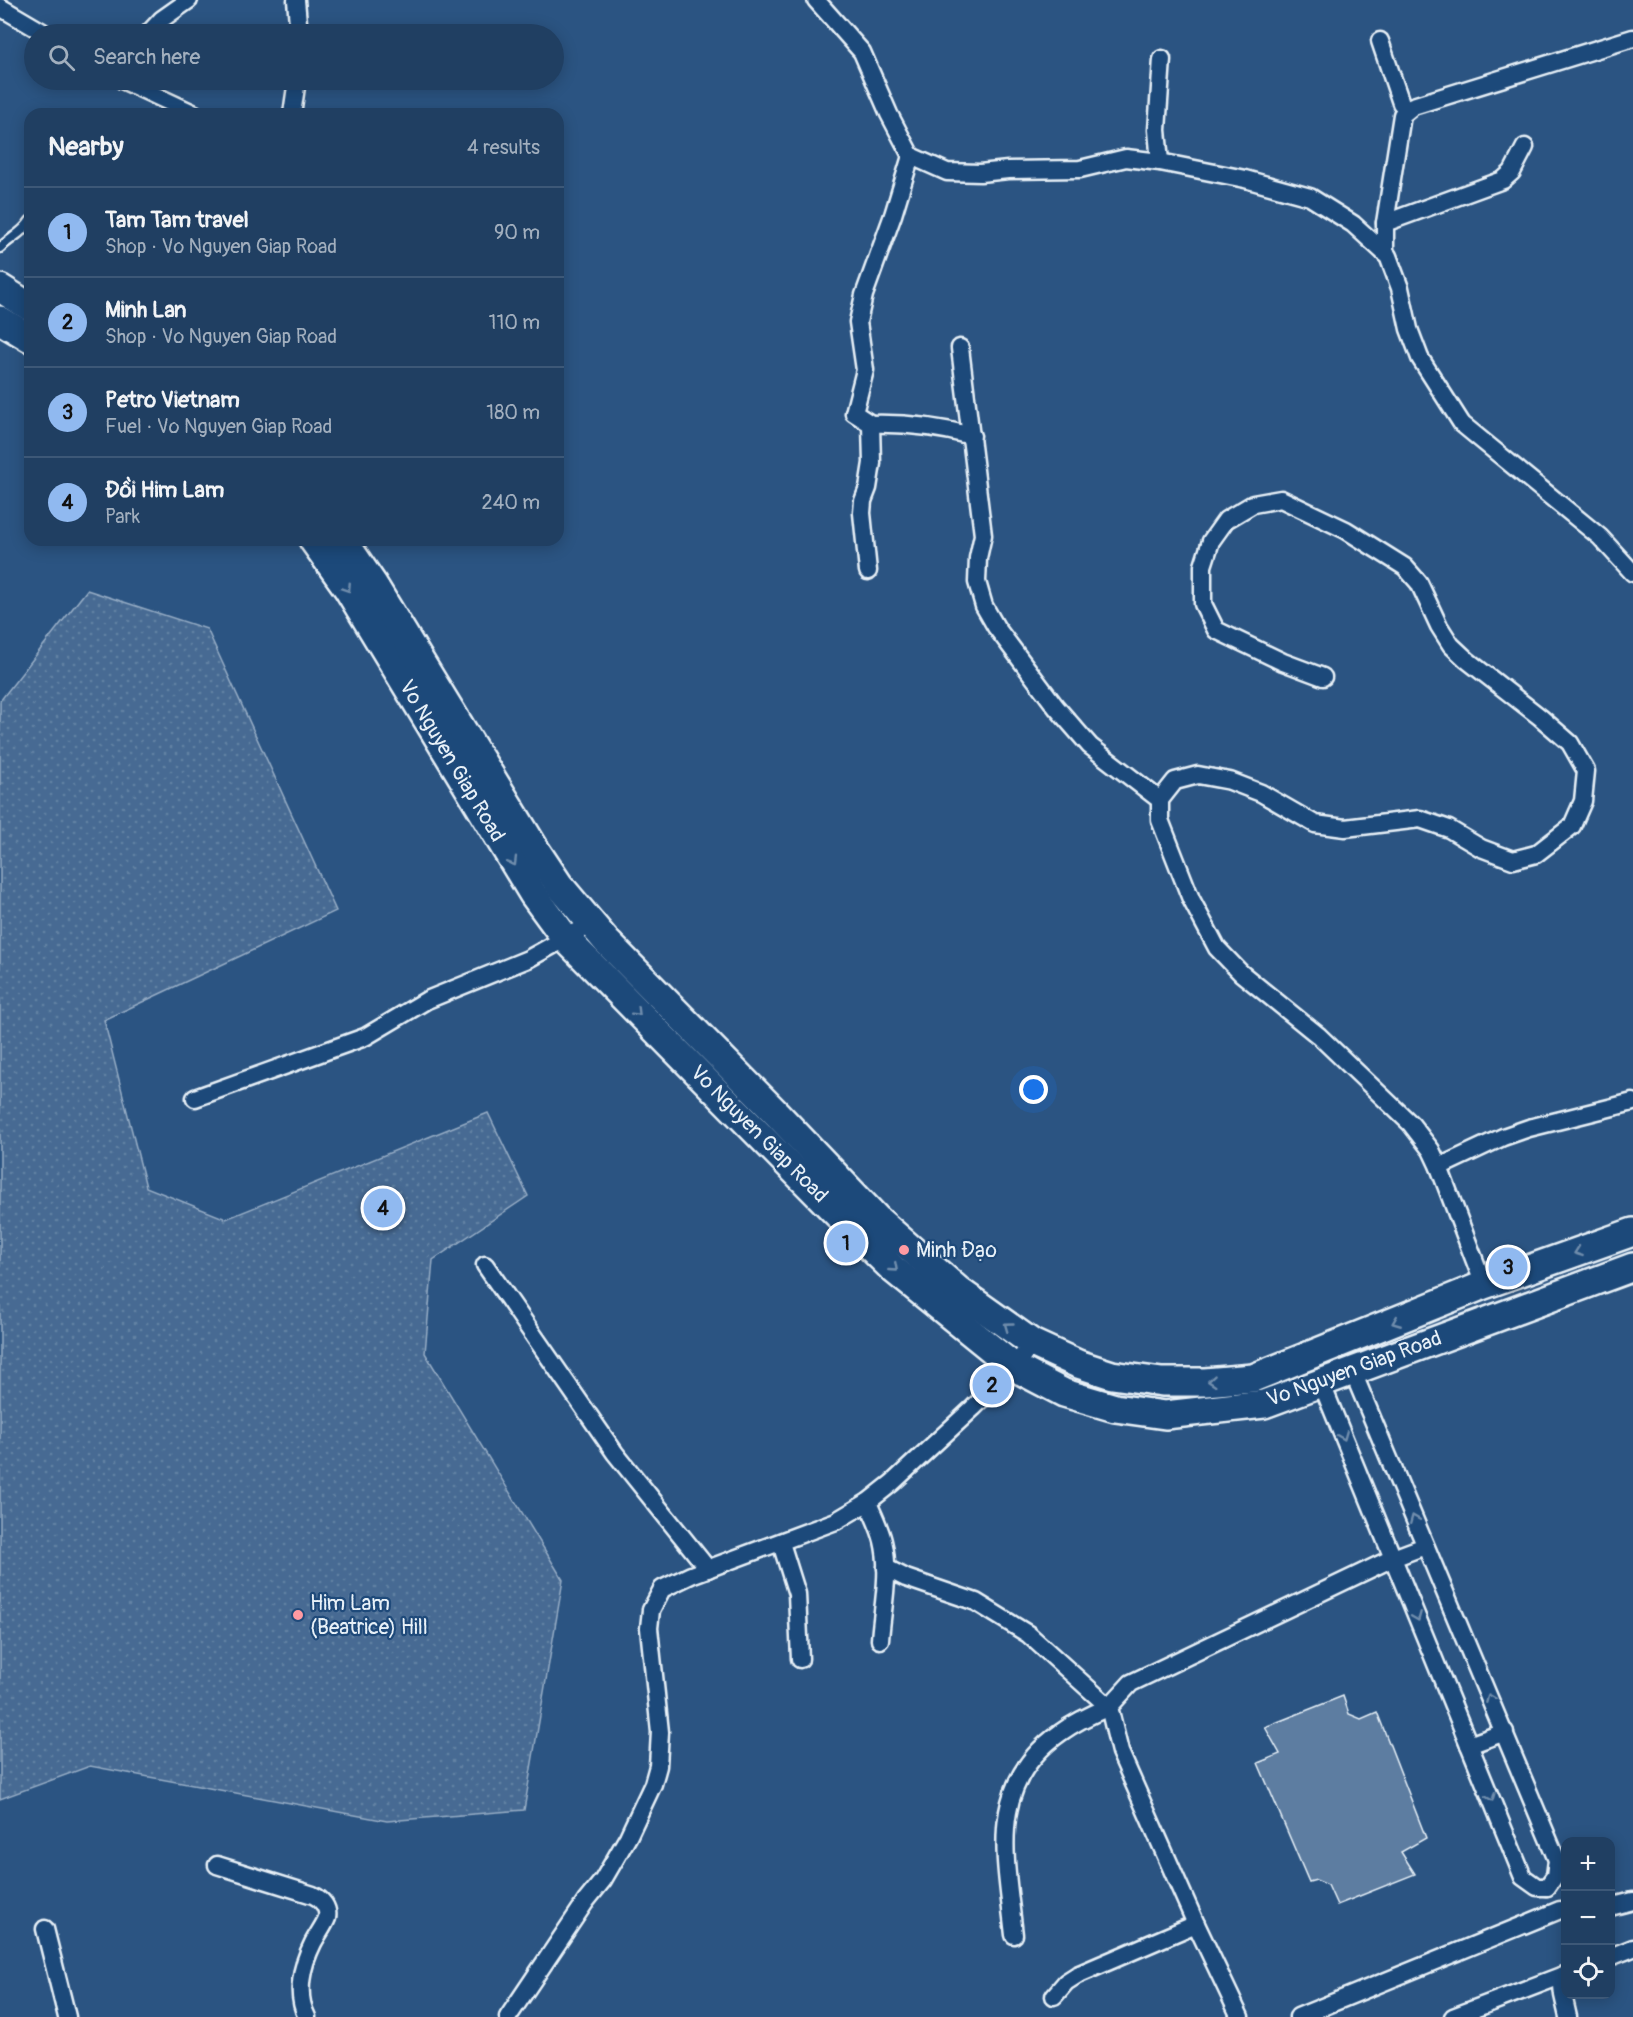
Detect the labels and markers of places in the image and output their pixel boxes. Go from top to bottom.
pin: 4 [364,1186,403,1230]
pin: 1 [826,1220,866,1266]
place label: Minh Đạo [916,1237,997,1264]
marker: Minh Đạo [897,1243,911,1257]
pin: 3 [1488,1244,1528,1290]
pin: 2 [972,1362,1012,1408]
place label: Him Lam (Beatrice) Hill [310,1590,428,1641]
marker: Him Lam (Beatrice) Hill [291,1608,305,1622]

